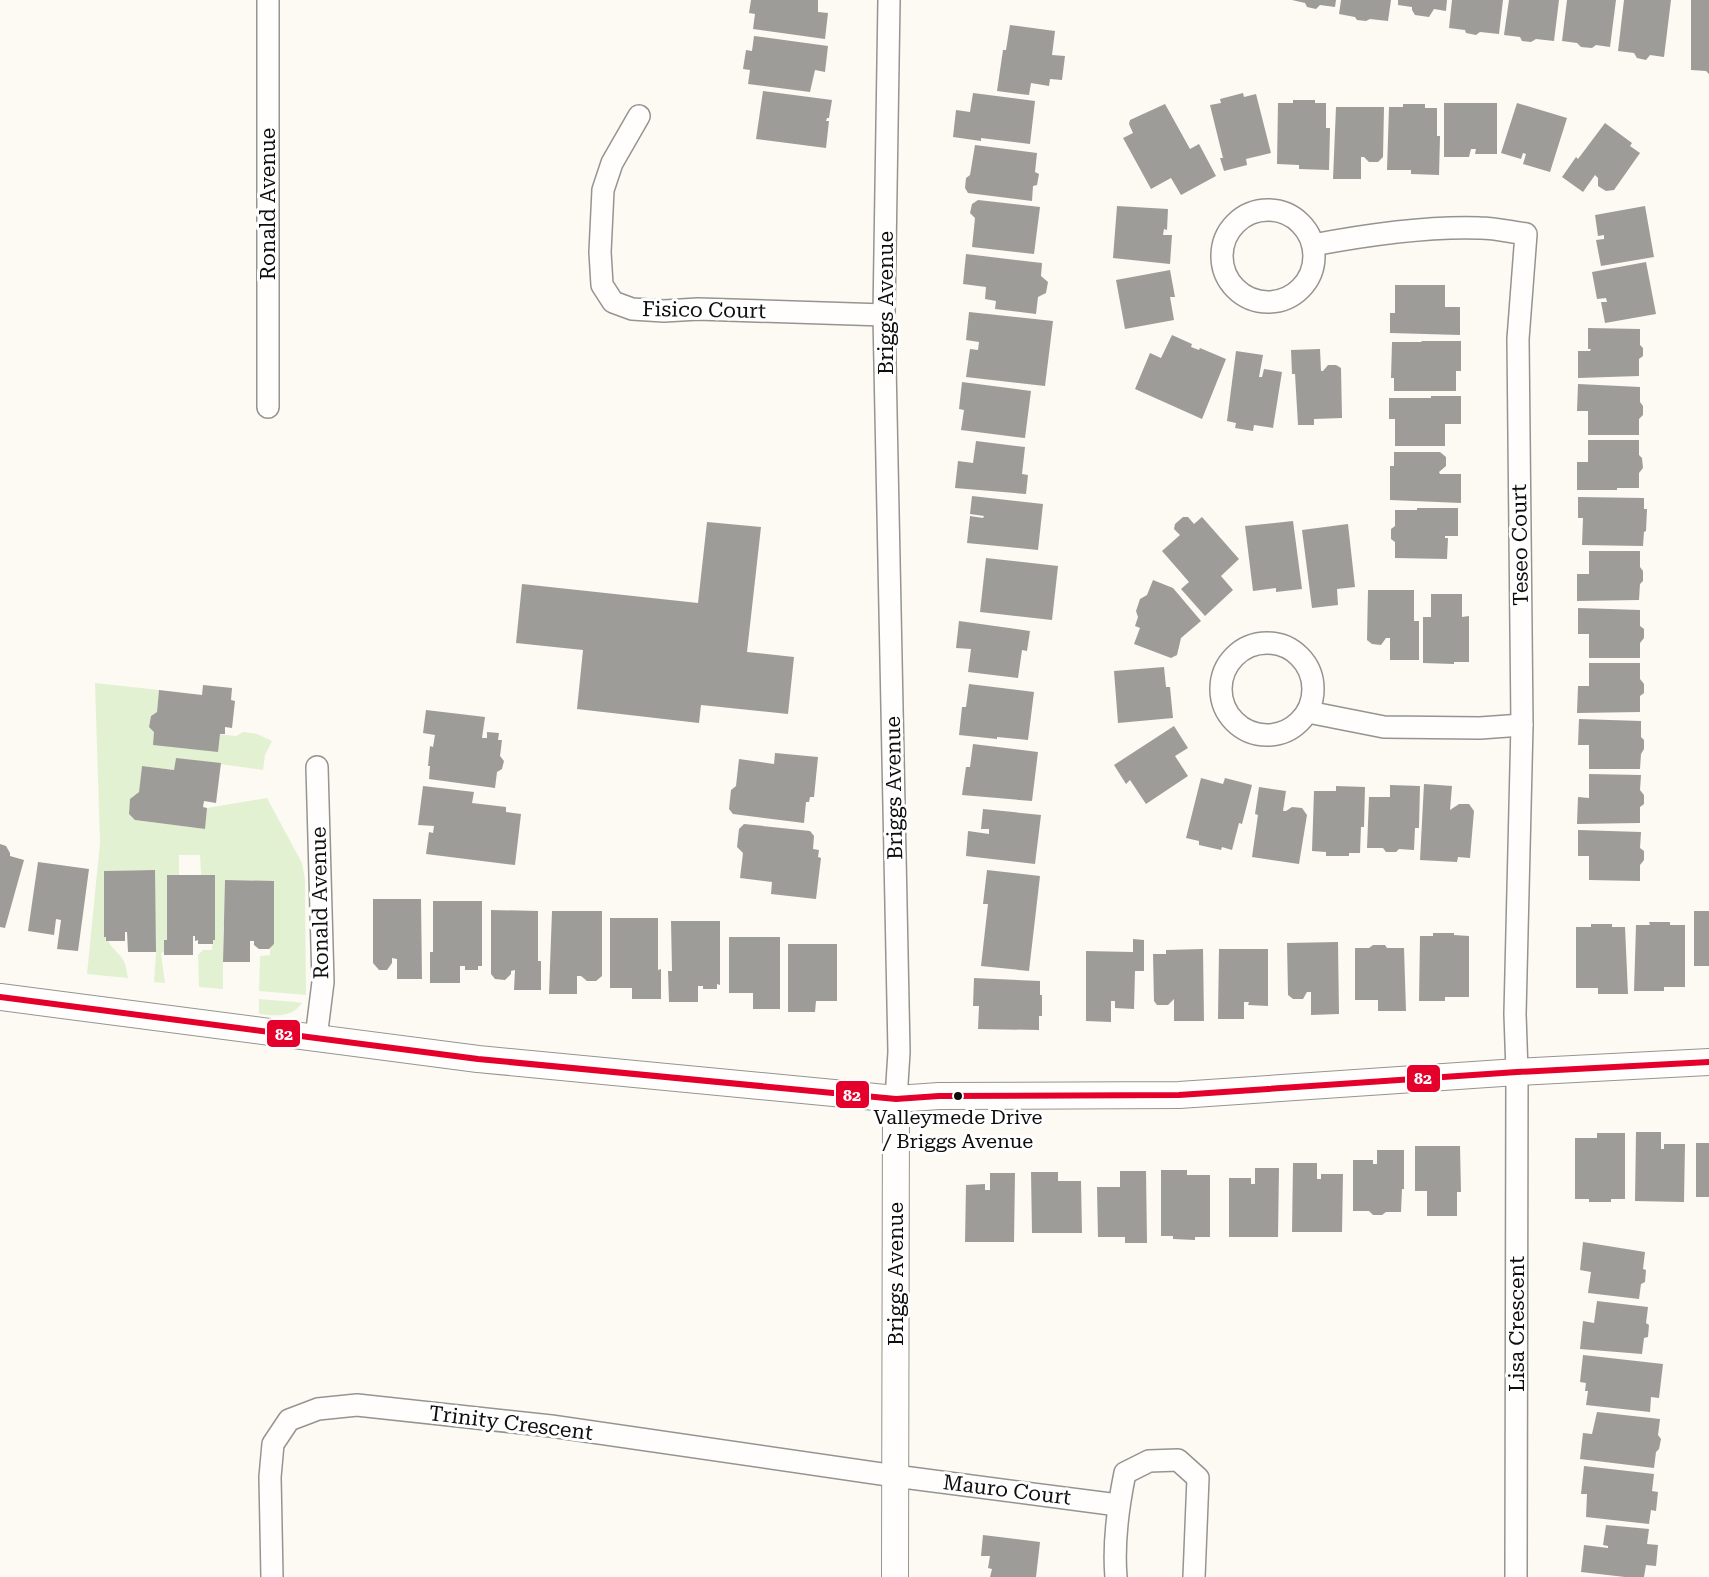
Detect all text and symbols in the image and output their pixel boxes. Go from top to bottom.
street label: Ronald Avenue [256,128,280,280]
street label: Briggs Avenue [874,231,898,375]
street label: Fisico Court [642,297,766,323]
street label: Teseo Court [1507,484,1533,606]
street label: Briggs Avenue [881,716,907,860]
street label: Ronald Avenue [307,826,333,980]
line badge: 82 [266,1019,301,1048]
text: 82 [275,1025,293,1044]
line badge: 82 [1406,1064,1441,1093]
text: 82 [1414,1069,1432,1088]
line badge: 82 [835,1080,870,1109]
text: 82 [843,1086,861,1105]
marker: Valleymede Drive / Briggs Avenue [952,1090,964,1102]
place label: Valleymede Drive / Briggs Avenue [874,1105,1042,1153]
street label: Briggs Avenue [884,1202,908,1346]
street label: Lisa Crescent [1505,1256,1529,1392]
street label: Trinity Crescent [428,1401,594,1445]
street label: Mauro Court [942,1470,1073,1510]

